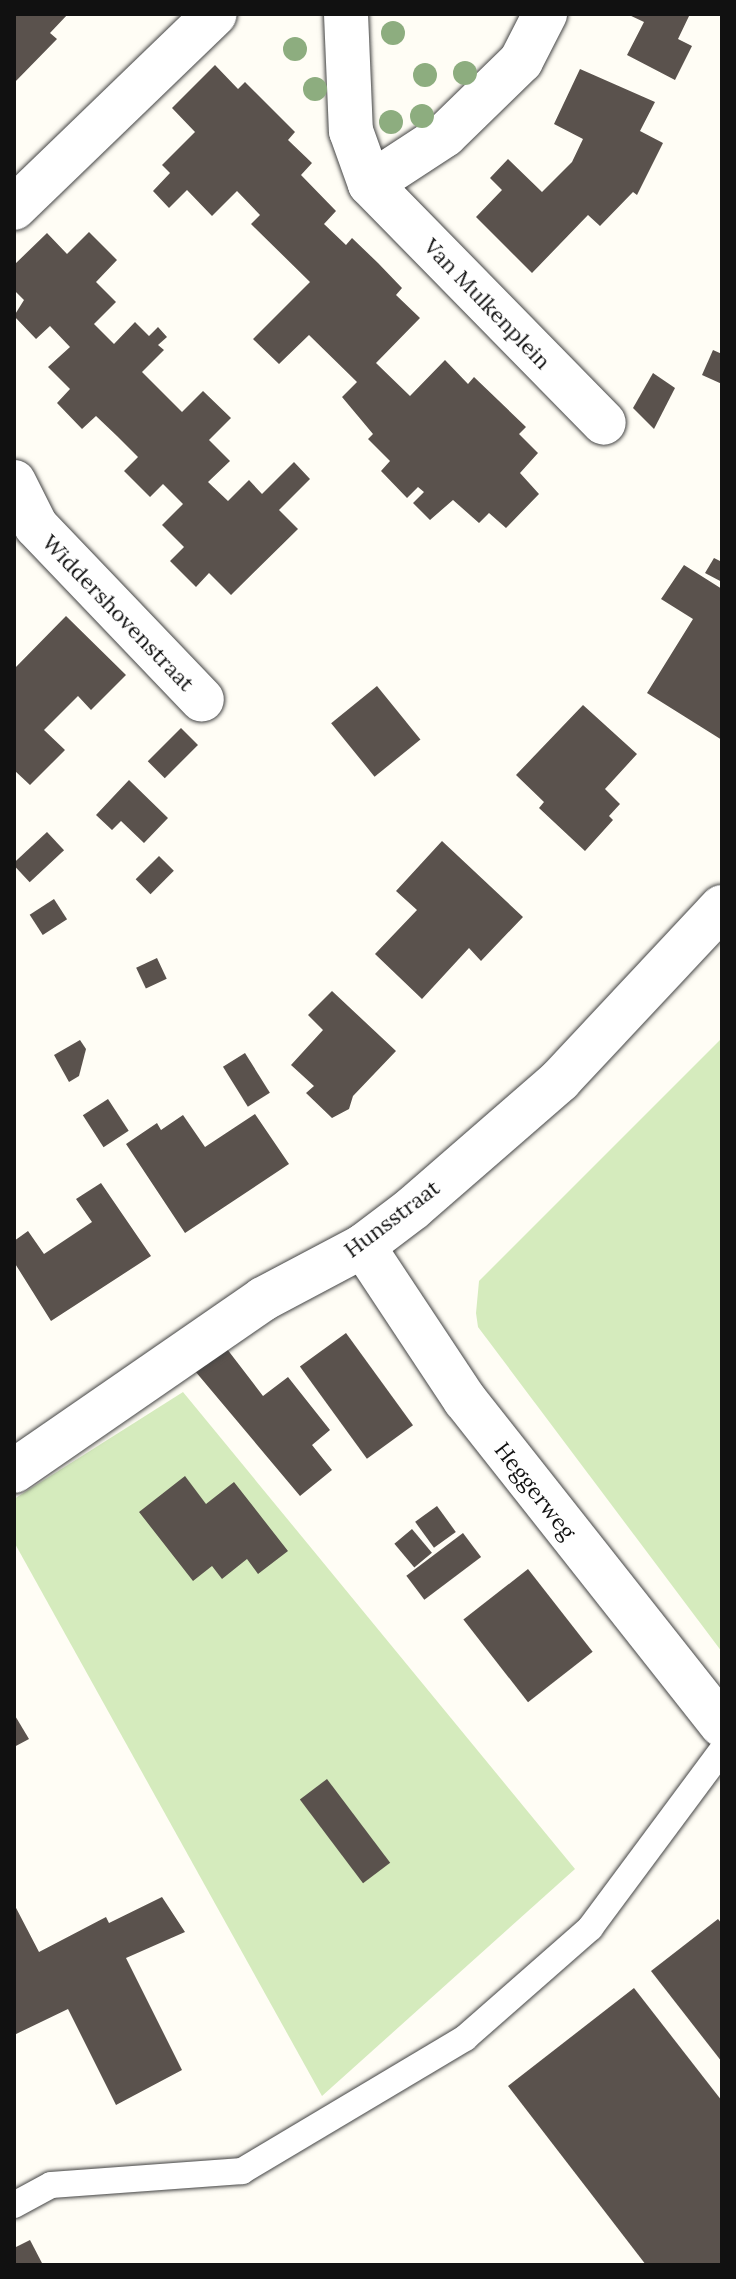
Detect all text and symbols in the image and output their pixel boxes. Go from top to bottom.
street label: Van Mulkenplein [418,233,556,375]
street label: Widdershovenstraat [37,529,199,697]
street label: Hunsstraat [339,1175,445,1263]
street label: Heggerweg [489,1437,581,1545]

